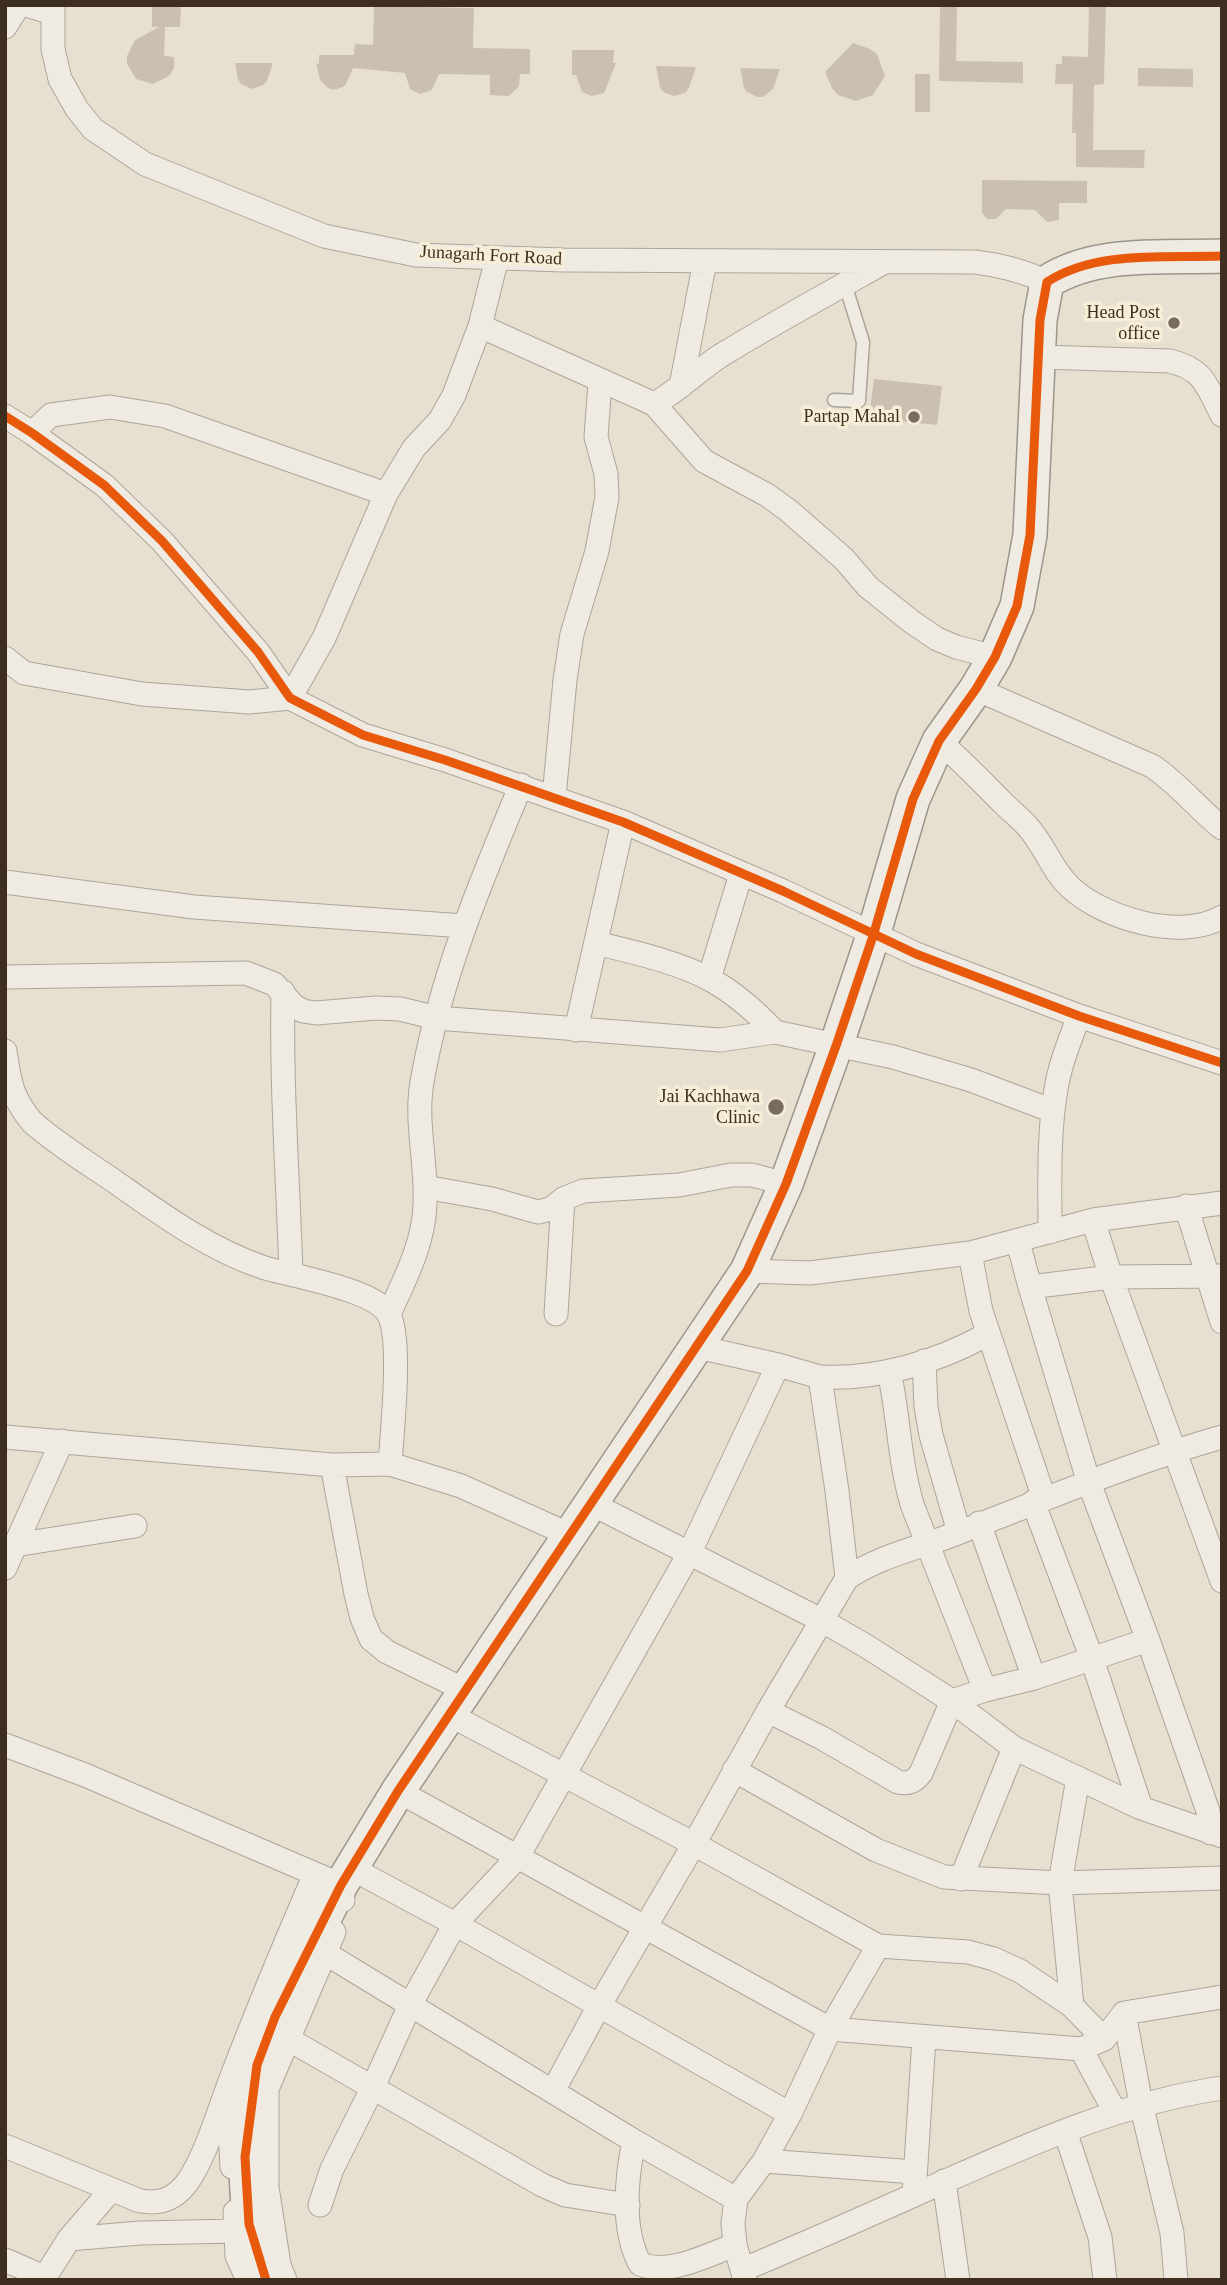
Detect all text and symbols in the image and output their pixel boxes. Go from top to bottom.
street label: Junagarh Fort Road [409,241,573,271]
place label: Head Post office [1074,302,1160,344]
marker: Head Post office [1166,315,1182,331]
place label: Partap Mahal [787,406,900,428]
marker: Partap Mahal [906,409,922,425]
place label: Jai Kachhawa Clinic [649,1086,760,1128]
marker: Jai Kachhawa Clinic [766,1097,786,1117]

